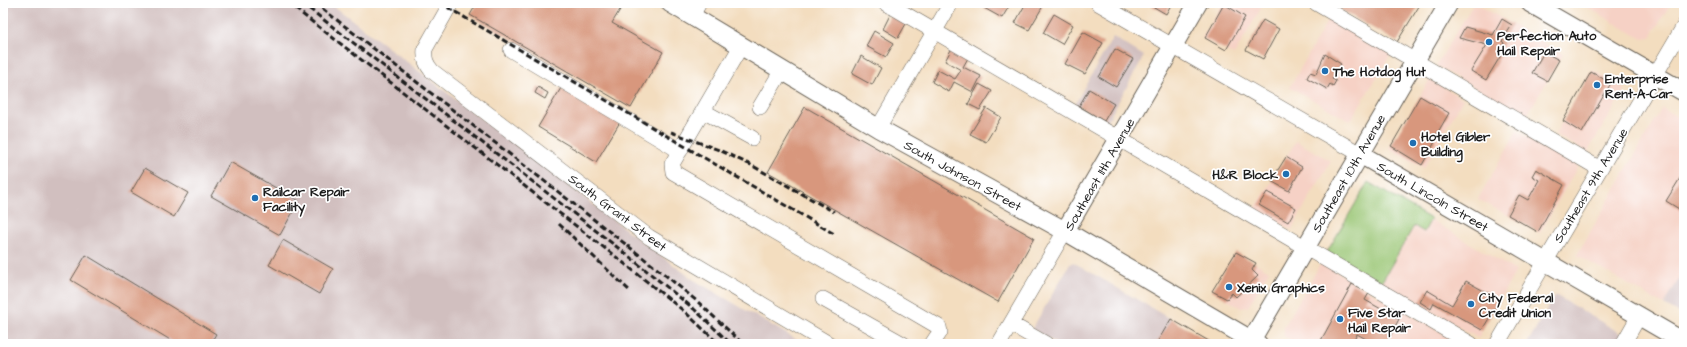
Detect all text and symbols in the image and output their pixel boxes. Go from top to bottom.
place label: Perfection Auto Hail Repair [1497,27,1597,61]
marker: Perfection Auto Hail Repair [1484,37,1494,47]
place label: The Hotdog Hut [1332,63,1427,83]
marker: The Hotdog Hut [1320,66,1330,76]
place label: Enterprise Rent-A-Car [1605,70,1673,103]
marker: Enterprise Rent-A-Car [1592,80,1602,90]
street label: Southeast 10th Avenue [1308,111,1390,236]
street label: Southeast 11th Avenue [1060,115,1139,234]
street label: Southeast 9th Avenue [1549,125,1632,246]
place label: Hotel Gibler Building [1421,128,1491,163]
street label: South Johnson Street [900,136,1025,216]
marker: Hotel Gibler Building [1408,138,1418,148]
street label: South Lincoln Street [1373,158,1492,237]
place label: H&R Block [1212,166,1279,184]
marker: H&R Block [1281,169,1291,179]
street label: South Grant Street [564,170,671,256]
place label: Railcar Repair Facility [263,183,350,217]
marker: Railcar Repair Facility [250,193,260,203]
place label: Xenix Graphics [1237,279,1325,298]
marker: Xenix Graphics [1224,282,1234,292]
place label: City Federal Credit Union [1479,289,1553,322]
marker: City Federal Credit Union [1466,299,1476,309]
place label: Five Star Hail Repair [1348,304,1412,338]
marker: Five Star Hail Repair [1335,314,1345,324]

